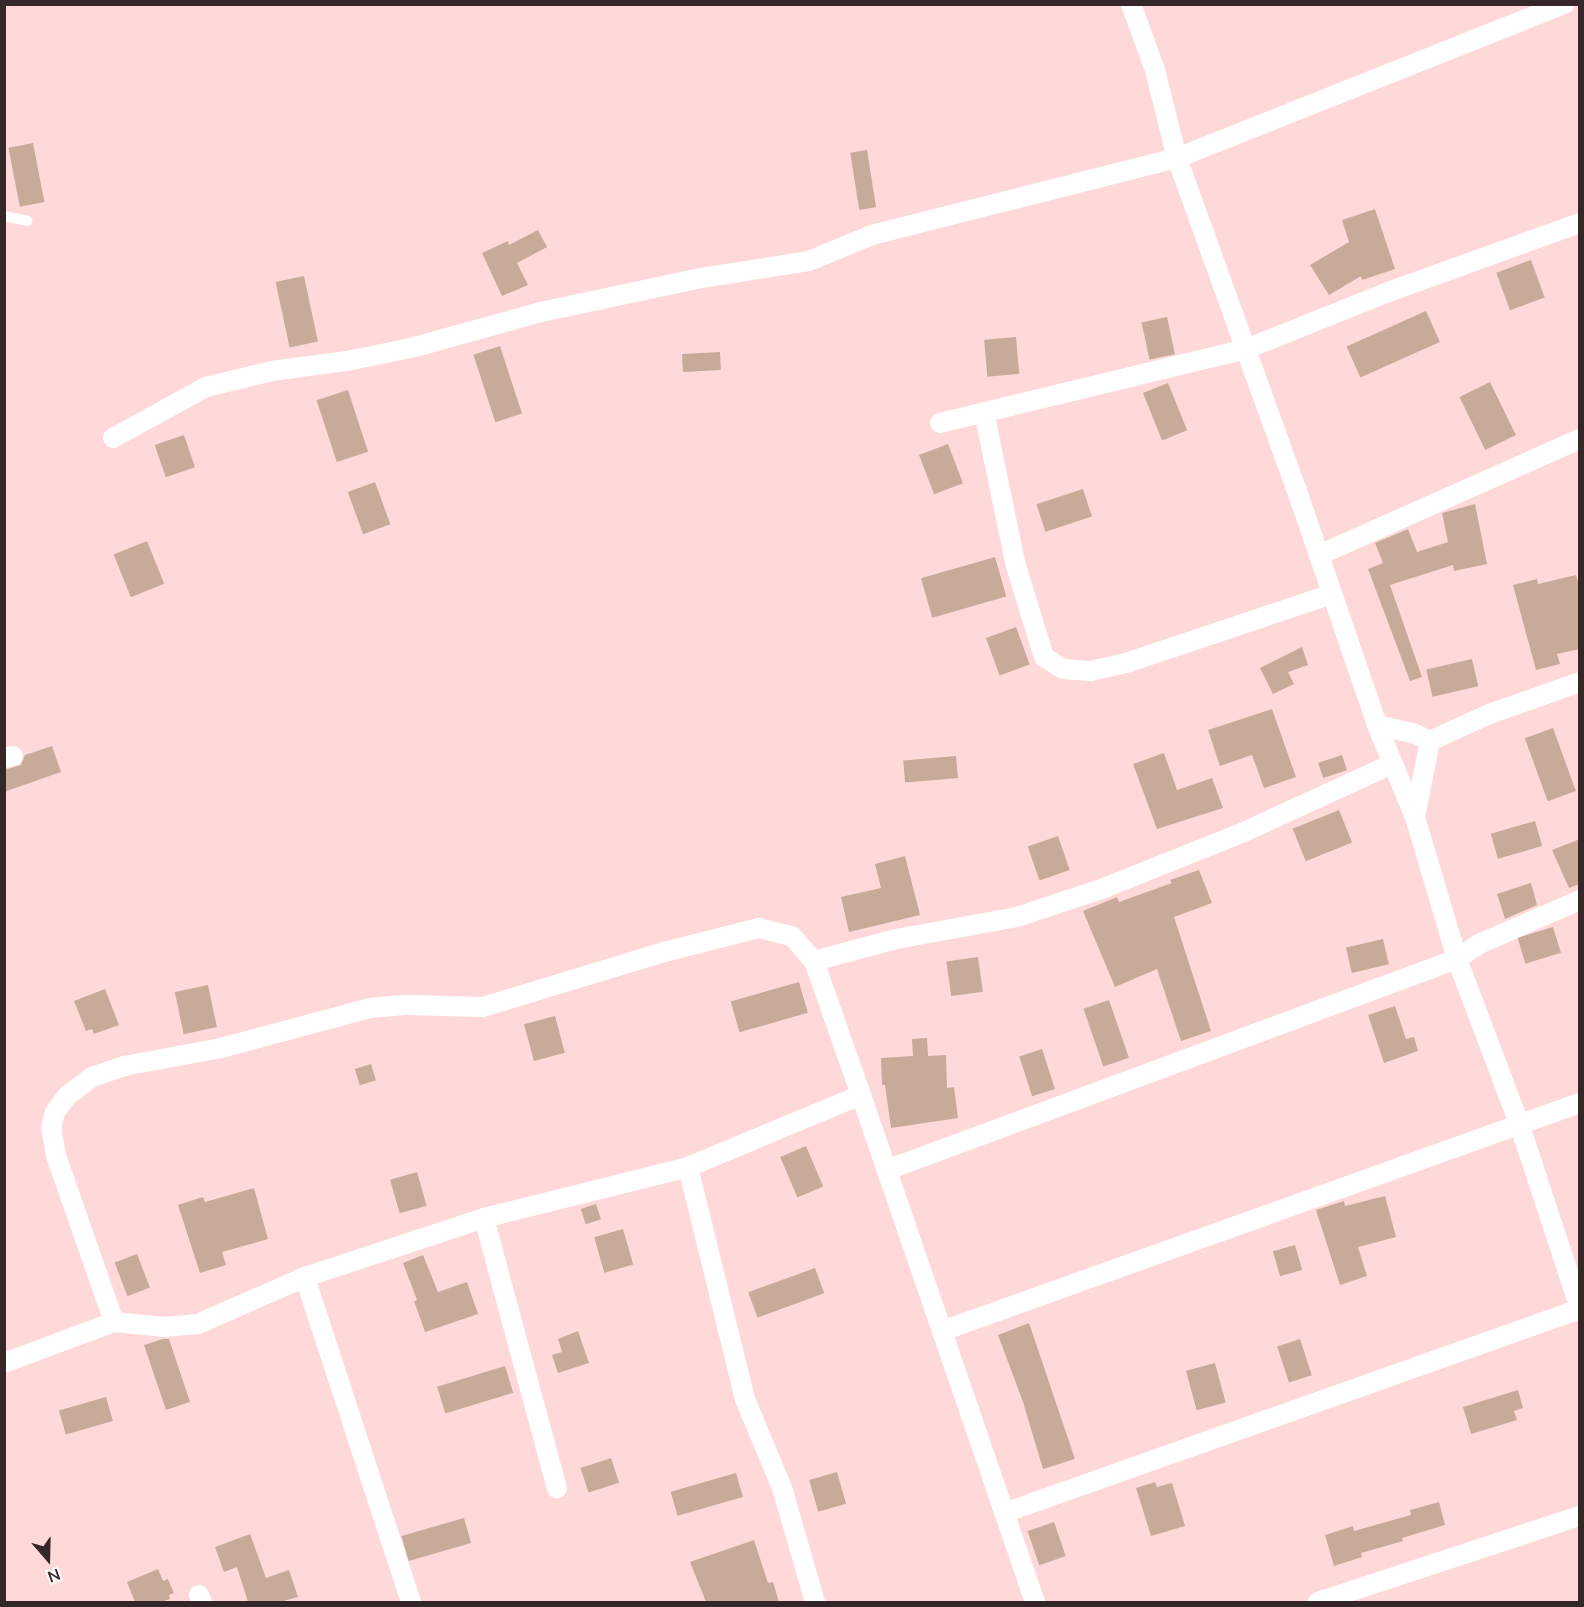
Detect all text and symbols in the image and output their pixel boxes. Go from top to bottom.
north arrow [18,1529,78,1589]
text: N [45,1564,63,1587]

